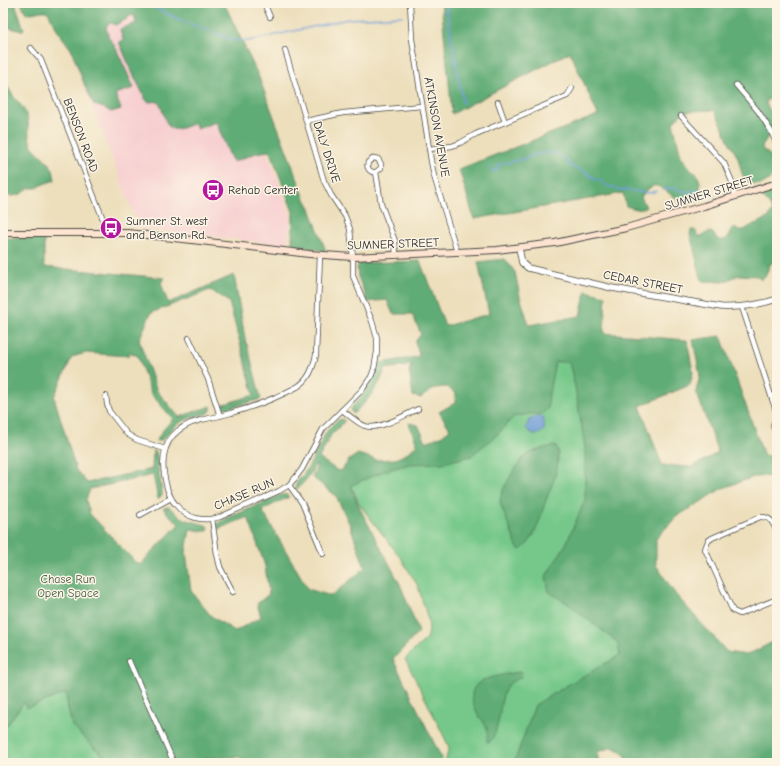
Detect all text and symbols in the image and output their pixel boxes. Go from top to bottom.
street label: ATKINSON AVENUE [421,76,453,178]
street label: BENSON ROAD [60,96,102,174]
street label: DALY DRIVE [310,120,344,184]
street label: SUMNER STREET [663,173,756,213]
bus stop icon: Rehab Center [200,177,226,203]
place label: Rehab Center [228,183,298,197]
place label: Sumner St. west and Benson Rd. [126,214,208,242]
bus stop icon: Sumner St. west and Benson Rd. [98,215,124,241]
street label: SUMNER STREET [347,235,440,253]
street label: CEDAR STREET [602,267,685,297]
street label: CHASE RUN [212,475,276,513]
park label: Chase Run Open Space [37,572,99,600]

